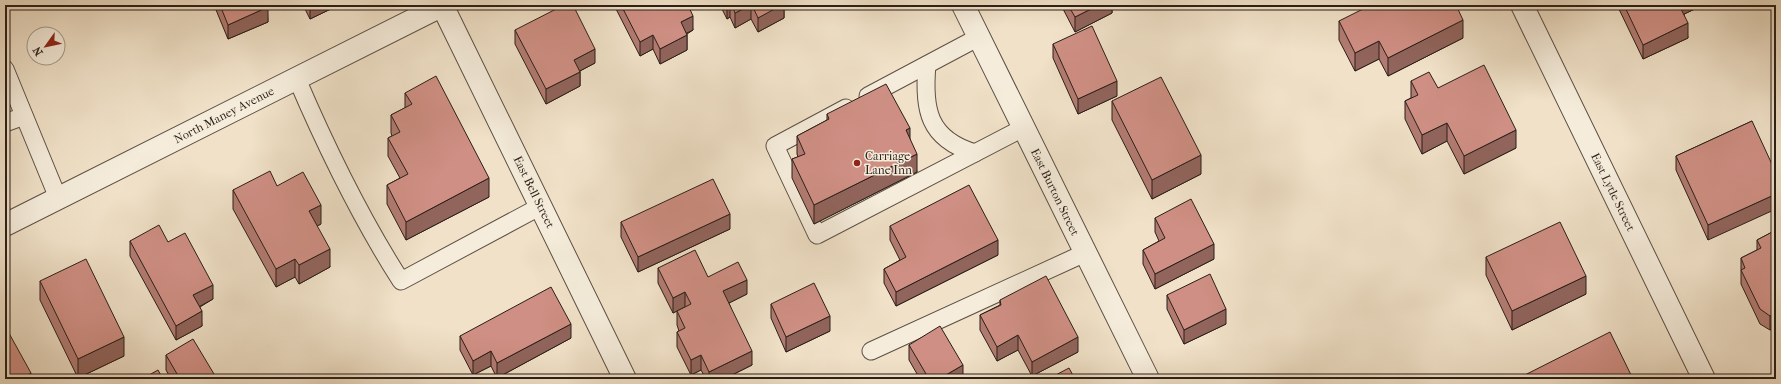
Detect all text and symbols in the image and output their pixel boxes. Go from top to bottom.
north arrow [26,26,66,66]
text: N [30,44,46,58]
street label: North Maney Avenue [172,84,276,146]
street label: East Burton Street [1028,146,1083,239]
place label: Carriage Lane Inn [865,149,912,177]
street label: East Lytle Street [1588,151,1638,234]
street label: East Bell Street [510,154,558,231]
marker: Carriage Lane Inn [852,158,862,168]

